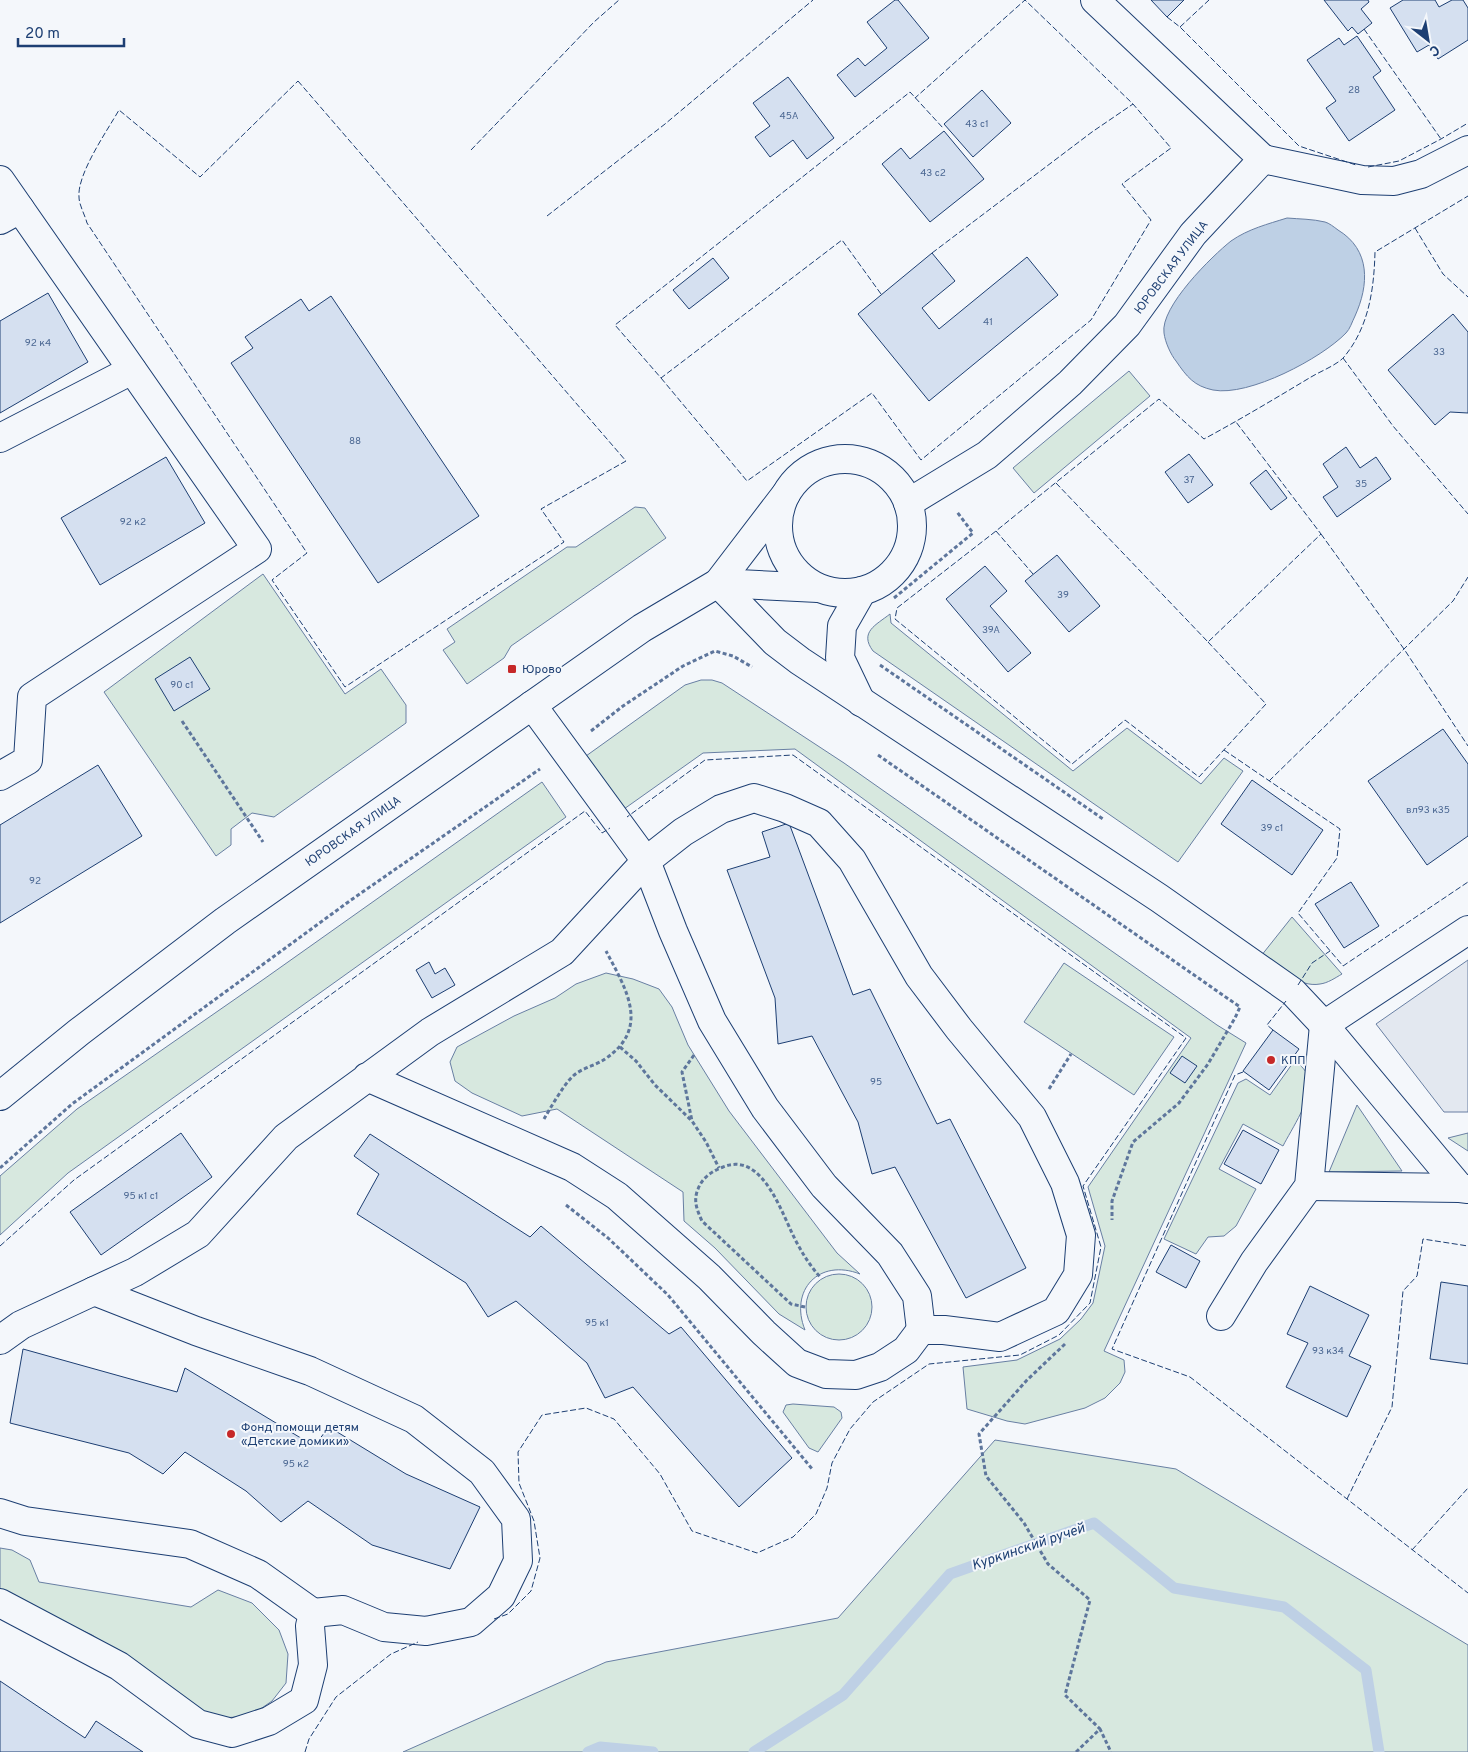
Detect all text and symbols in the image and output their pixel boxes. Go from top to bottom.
scale bar [18,15,124,47]
north arrow [1403,15,1453,65]
text: 20 m [25,25,60,44]
text: С [1426,40,1442,59]
house number: 28 [1348,84,1360,97]
house number: 45А [779,110,799,123]
house number: 43 с1 [965,118,989,131]
house number: 43 с2 [920,167,946,180]
street label: ЮРОВСКАЯ УЛИЦА [1131,218,1212,318]
house number: 41 [983,316,993,329]
house number: 92 к4 [25,337,51,350]
house number: 33 [1433,346,1445,359]
house number: 88 [349,435,361,448]
house number: 37 [1183,474,1195,487]
house number: 35 [1355,478,1367,491]
house number: 92 к2 [120,516,146,529]
house number: 39 [1057,589,1069,602]
house number: 39А [982,624,1000,637]
place label: Юрово [522,662,562,678]
marker: Юрово [506,663,518,675]
house number: 90 с1 [170,679,194,692]
street label: ЮРОВСКАЯ УЛИЦА [303,793,405,871]
house number: вл93 к35 [1406,804,1450,817]
house number: 39 с1 [1261,822,1283,835]
house number: 92 [29,875,41,888]
place label: КПП [1281,1053,1305,1069]
marker: КПП [1265,1054,1277,1066]
house number: 95 [870,1076,882,1089]
house number: 95 к1 с1 [123,1190,159,1203]
house number: 95 к1 [585,1317,609,1330]
house number: 93 к34 [1312,1345,1344,1358]
place label: Фонд помощи детям «Детские домики» [241,1420,359,1450]
marker: Фонд помощи детям «Детские домики» [225,1428,237,1440]
house number: 95 к2 [283,1458,309,1471]
water label: Куркинский ручей [970,1520,1088,1575]

